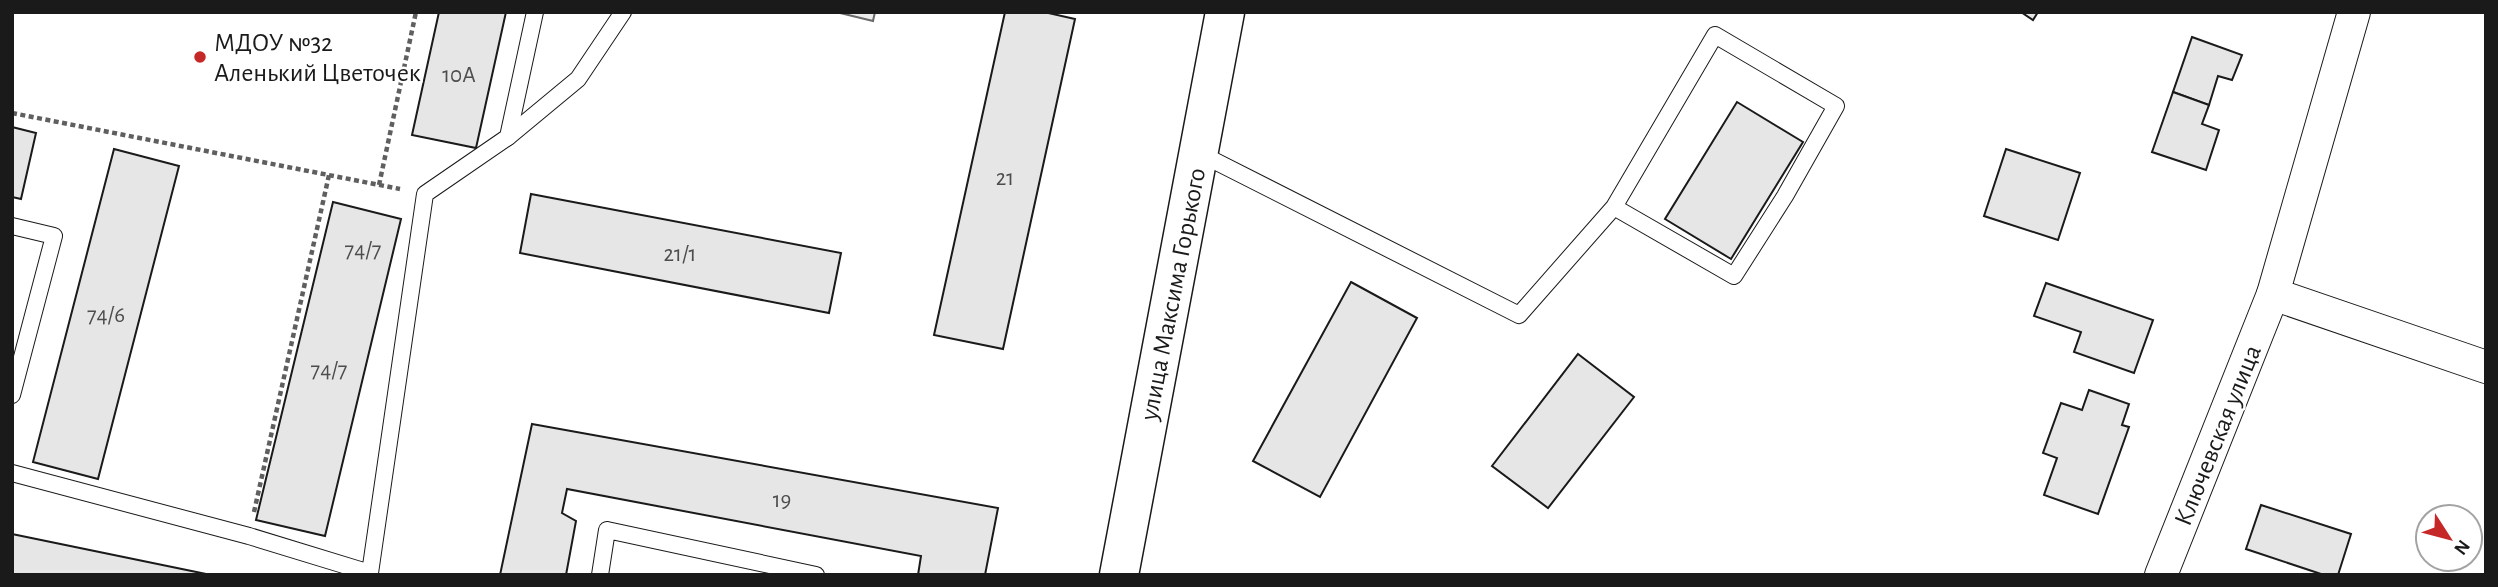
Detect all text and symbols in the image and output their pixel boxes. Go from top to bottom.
place label: МДОУ №32 Аленький Цветочек [214,30,421,86]
marker: МДОУ №32 Аленький Цветочек [192,49,208,65]
house number: 10А [442,64,476,87]
street label: улица Максима Горького [1136,166,1210,423]
house number: 21 [996,167,1014,190]
house number: 74/7 [345,239,381,262]
house number: 21/1 [664,243,696,266]
house number: 74/6 [87,304,125,327]
street label: Ключевская улица [2170,341,2266,529]
house number: 74/7 [311,359,347,382]
house number: 19 [773,489,791,512]
north arrow [2414,503,2484,573]
text: N [2450,536,2473,558]

